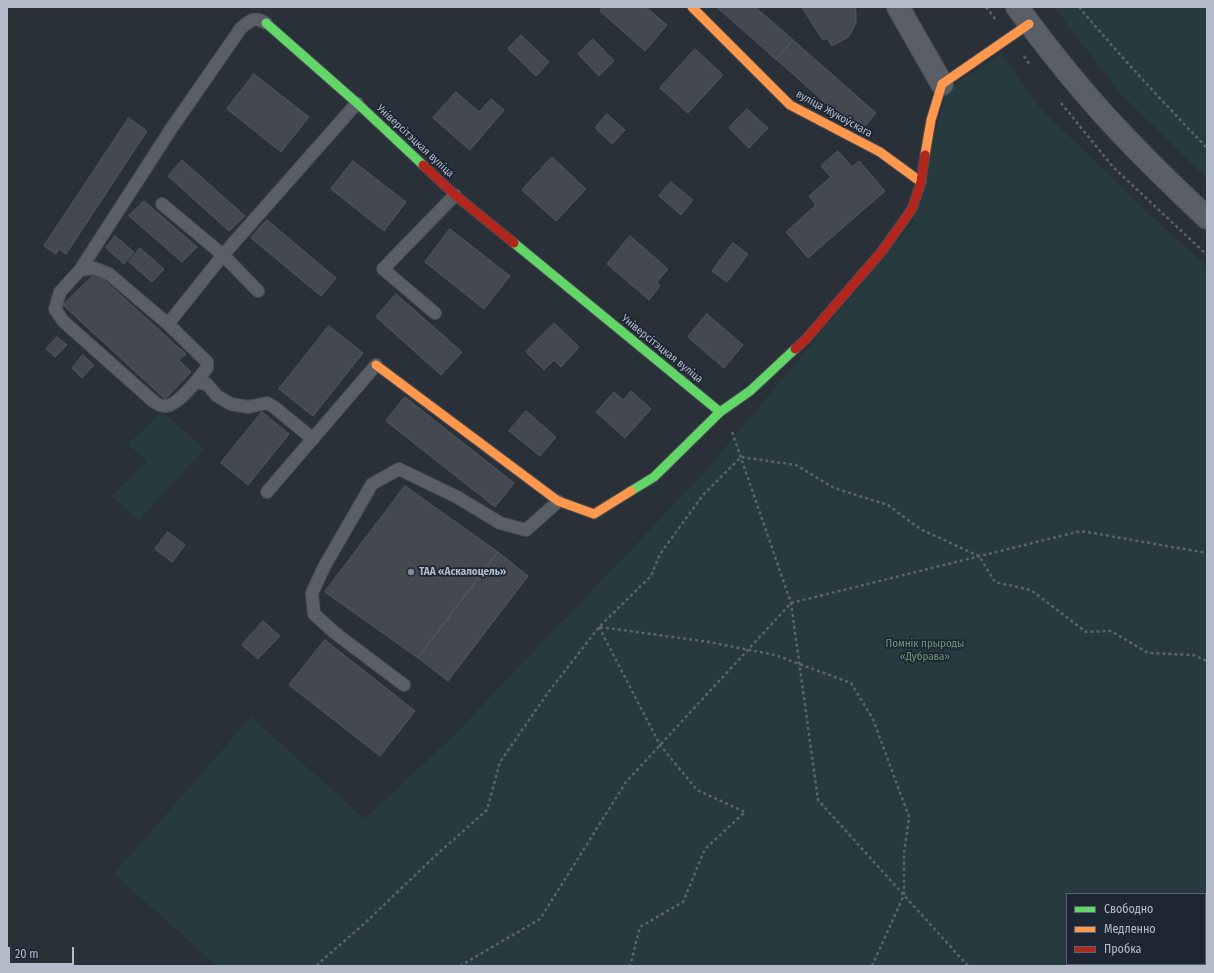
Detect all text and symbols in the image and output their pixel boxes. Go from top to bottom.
street label: вуліца Жукоўскага [793,88,875,140]
street label: Універсітэцкая вуліца [373,102,457,180]
street label: Універсітэцкая вуліца [619,312,705,386]
place label: ТАА «Аскалоцель» [419,565,506,579]
marker: ТАА «Аскалоцель» [406,567,416,577]
park label: Помнік прыроды «Дубрава» [886,637,964,663]
legend [1066,893,1206,965]
text: Свободно [1104,902,1153,916]
text: Медленно [1104,922,1156,936]
scale bar [10,939,76,965]
text: Пробка [1104,942,1142,956]
text: 20 m [15,947,39,961]

